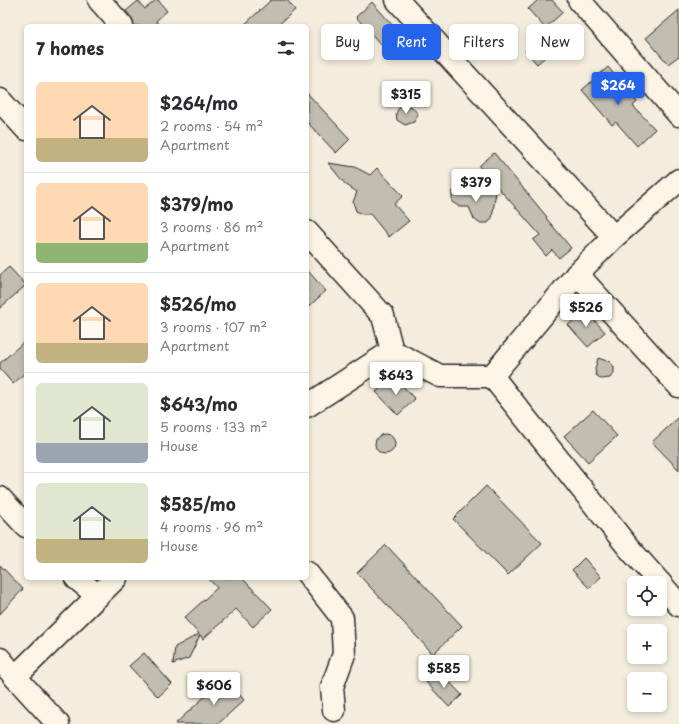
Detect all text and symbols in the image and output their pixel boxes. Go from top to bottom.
chip: Buy [321,24,374,60]
chip: Rent [382,24,441,60]
chip: Filters [449,24,518,60]
chip: New [526,24,584,60]
text: 7 homes [36,35,104,61]
icon: filters [275,37,297,59]
pin: $264 [594,72,642,106]
text: $264 [601,75,635,94]
pin: $315 [382,81,430,115]
text: $315 [391,84,421,103]
text: $264/mo [160,90,238,116]
icon: home [68,98,116,146]
text: 2 rooms · 54 m² [160,116,263,135]
text: Apartment [160,135,229,154]
pin: $379 [452,169,500,203]
text: $379 [460,172,492,191]
text: $379/mo [160,191,233,217]
icon: home [68,199,116,247]
text: 3 rooms · 86 m² [160,217,263,236]
text: Apartment [160,236,229,255]
text: $526/mo [160,291,236,317]
pin: $526 [562,294,610,328]
text: $526 [569,297,603,316]
icon: home [68,299,116,347]
text: 3 rooms · 107 m² [160,317,267,336]
text: Apartment [160,336,229,355]
pin: $643 [372,362,420,396]
text: $643 [379,365,413,384]
text: $643/mo [160,391,238,417]
icon: home [68,399,116,447]
text: 5 rooms · 133 m² [160,417,268,436]
text: House [160,436,198,455]
text: $585/mo [160,491,236,517]
icon: home [68,499,116,547]
text: 4 rooms · 96 m² [160,517,263,536]
text: House [160,536,198,555]
map controls [627,576,667,712]
button: locate [627,576,667,616]
button: + [627,624,667,664]
pin: $585 [420,655,468,689]
text: $585 [427,658,461,677]
pin: $606 [190,672,238,706]
button: − [627,672,667,712]
text: $606 [196,675,232,694]

